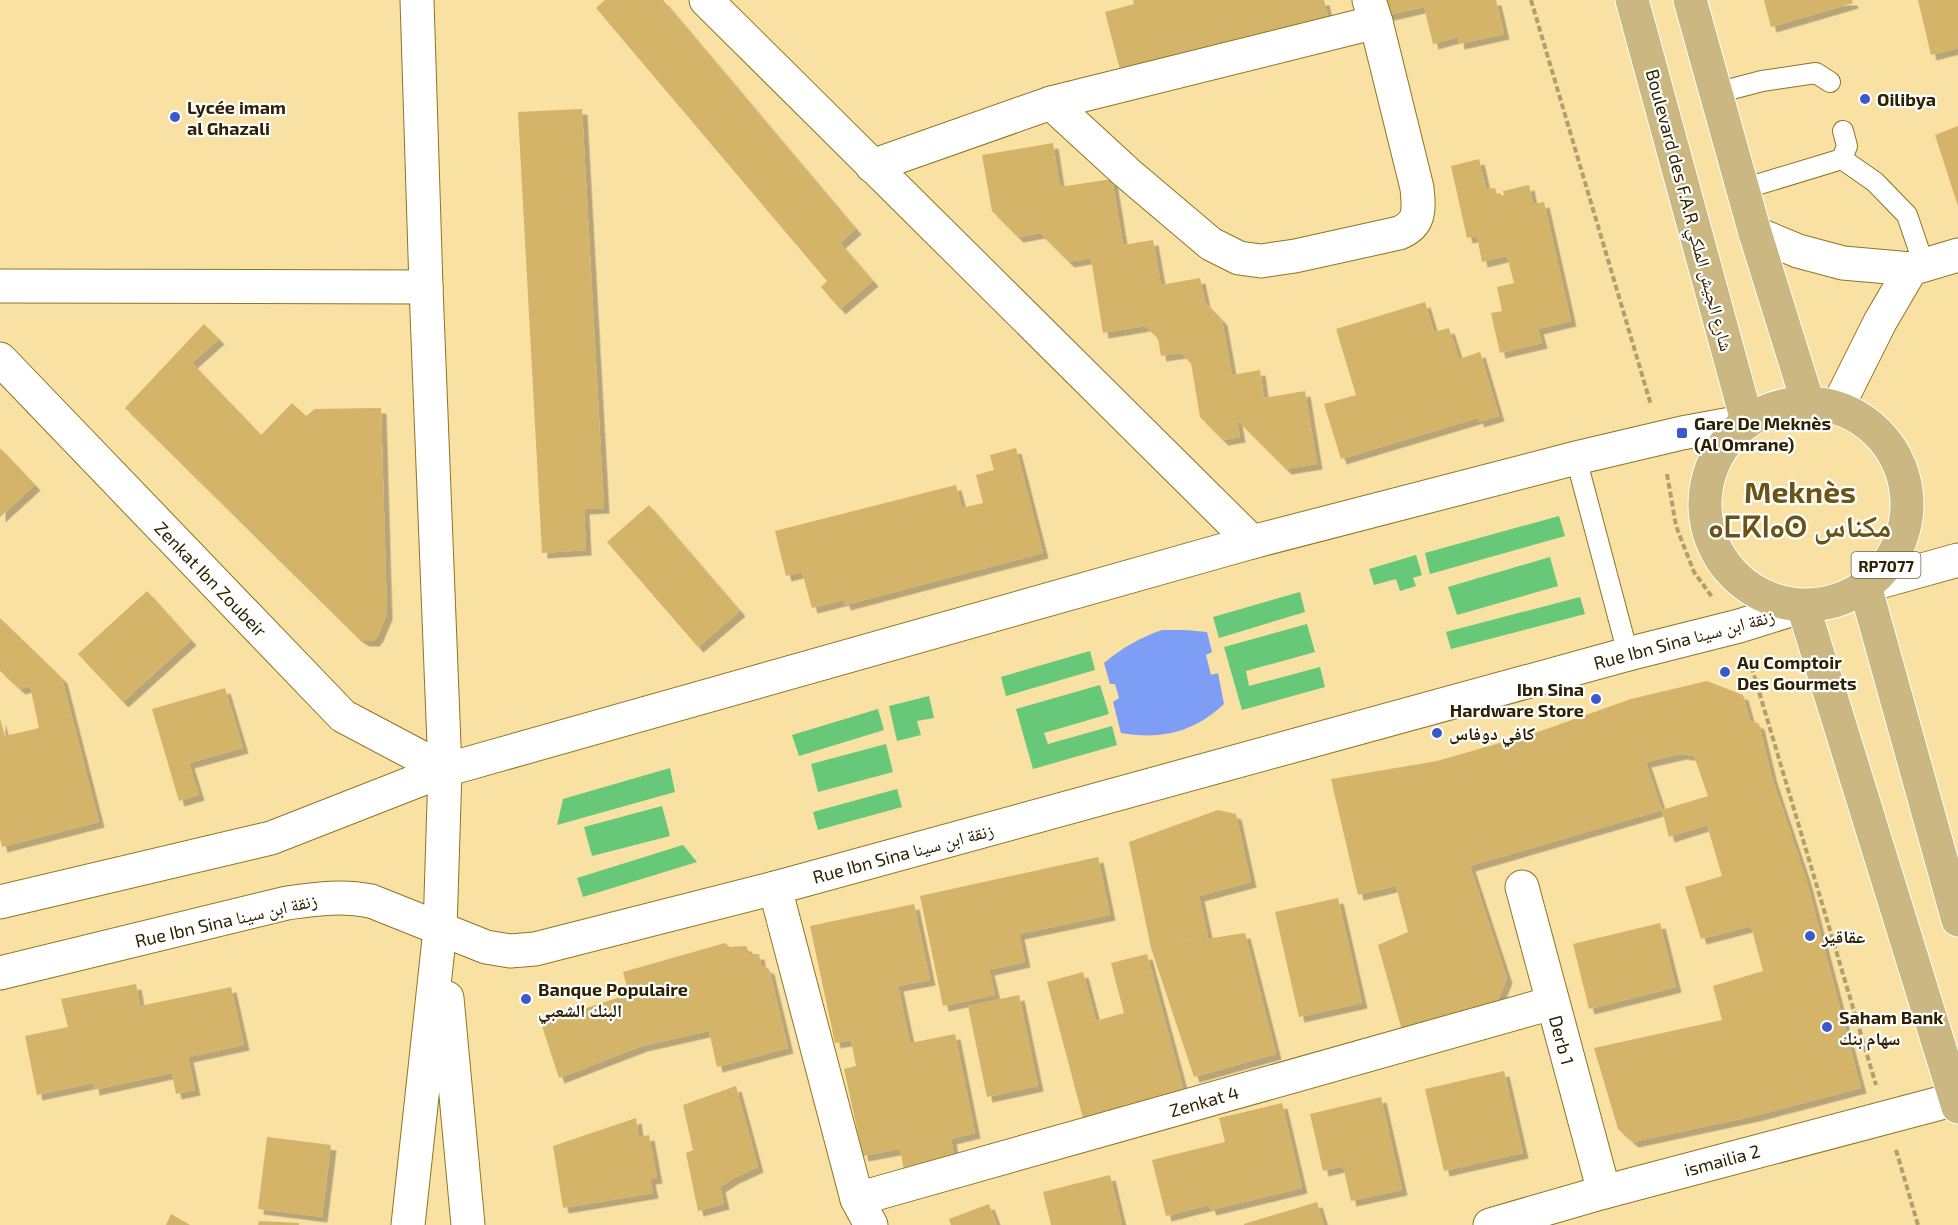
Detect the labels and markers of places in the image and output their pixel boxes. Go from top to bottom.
place label: Oilibya [1877,88,1936,110]
marker: Oilibya [1858,92,1872,106]
place label: Lycée imam al Ghazali [187,96,286,139]
marker: Lycée imam al Ghazali [168,110,182,124]
place label: Gare De Meknès (Al Omrane) [1694,412,1831,455]
marker: Gare De Meknès (Al Omrane) [1675,426,1689,440]
place label: Au Comptoir Des Gourmets [1737,651,1856,694]
marker: Au Comptoir Des Gourmets [1718,665,1732,679]
place label: Ibn Sina Hardware Store [1450,678,1584,721]
marker: Ibn Sina Hardware Store [1589,692,1603,706]
place label: كافي دوفاس [1449,722,1535,748]
marker: كافي دوفاس [1430,726,1444,740]
place label: عقاقير [1821,925,1865,947]
marker: عقاقير [1803,929,1817,943]
place label: Banque Populaire البنك الشعبي [538,978,688,1025]
marker: Banque Populaire البنك الشعبي [519,992,533,1006]
place label: Saham Bank سهام بنك [1839,1006,1943,1051]
marker: Saham Bank سهام بنك [1820,1020,1834,1034]

